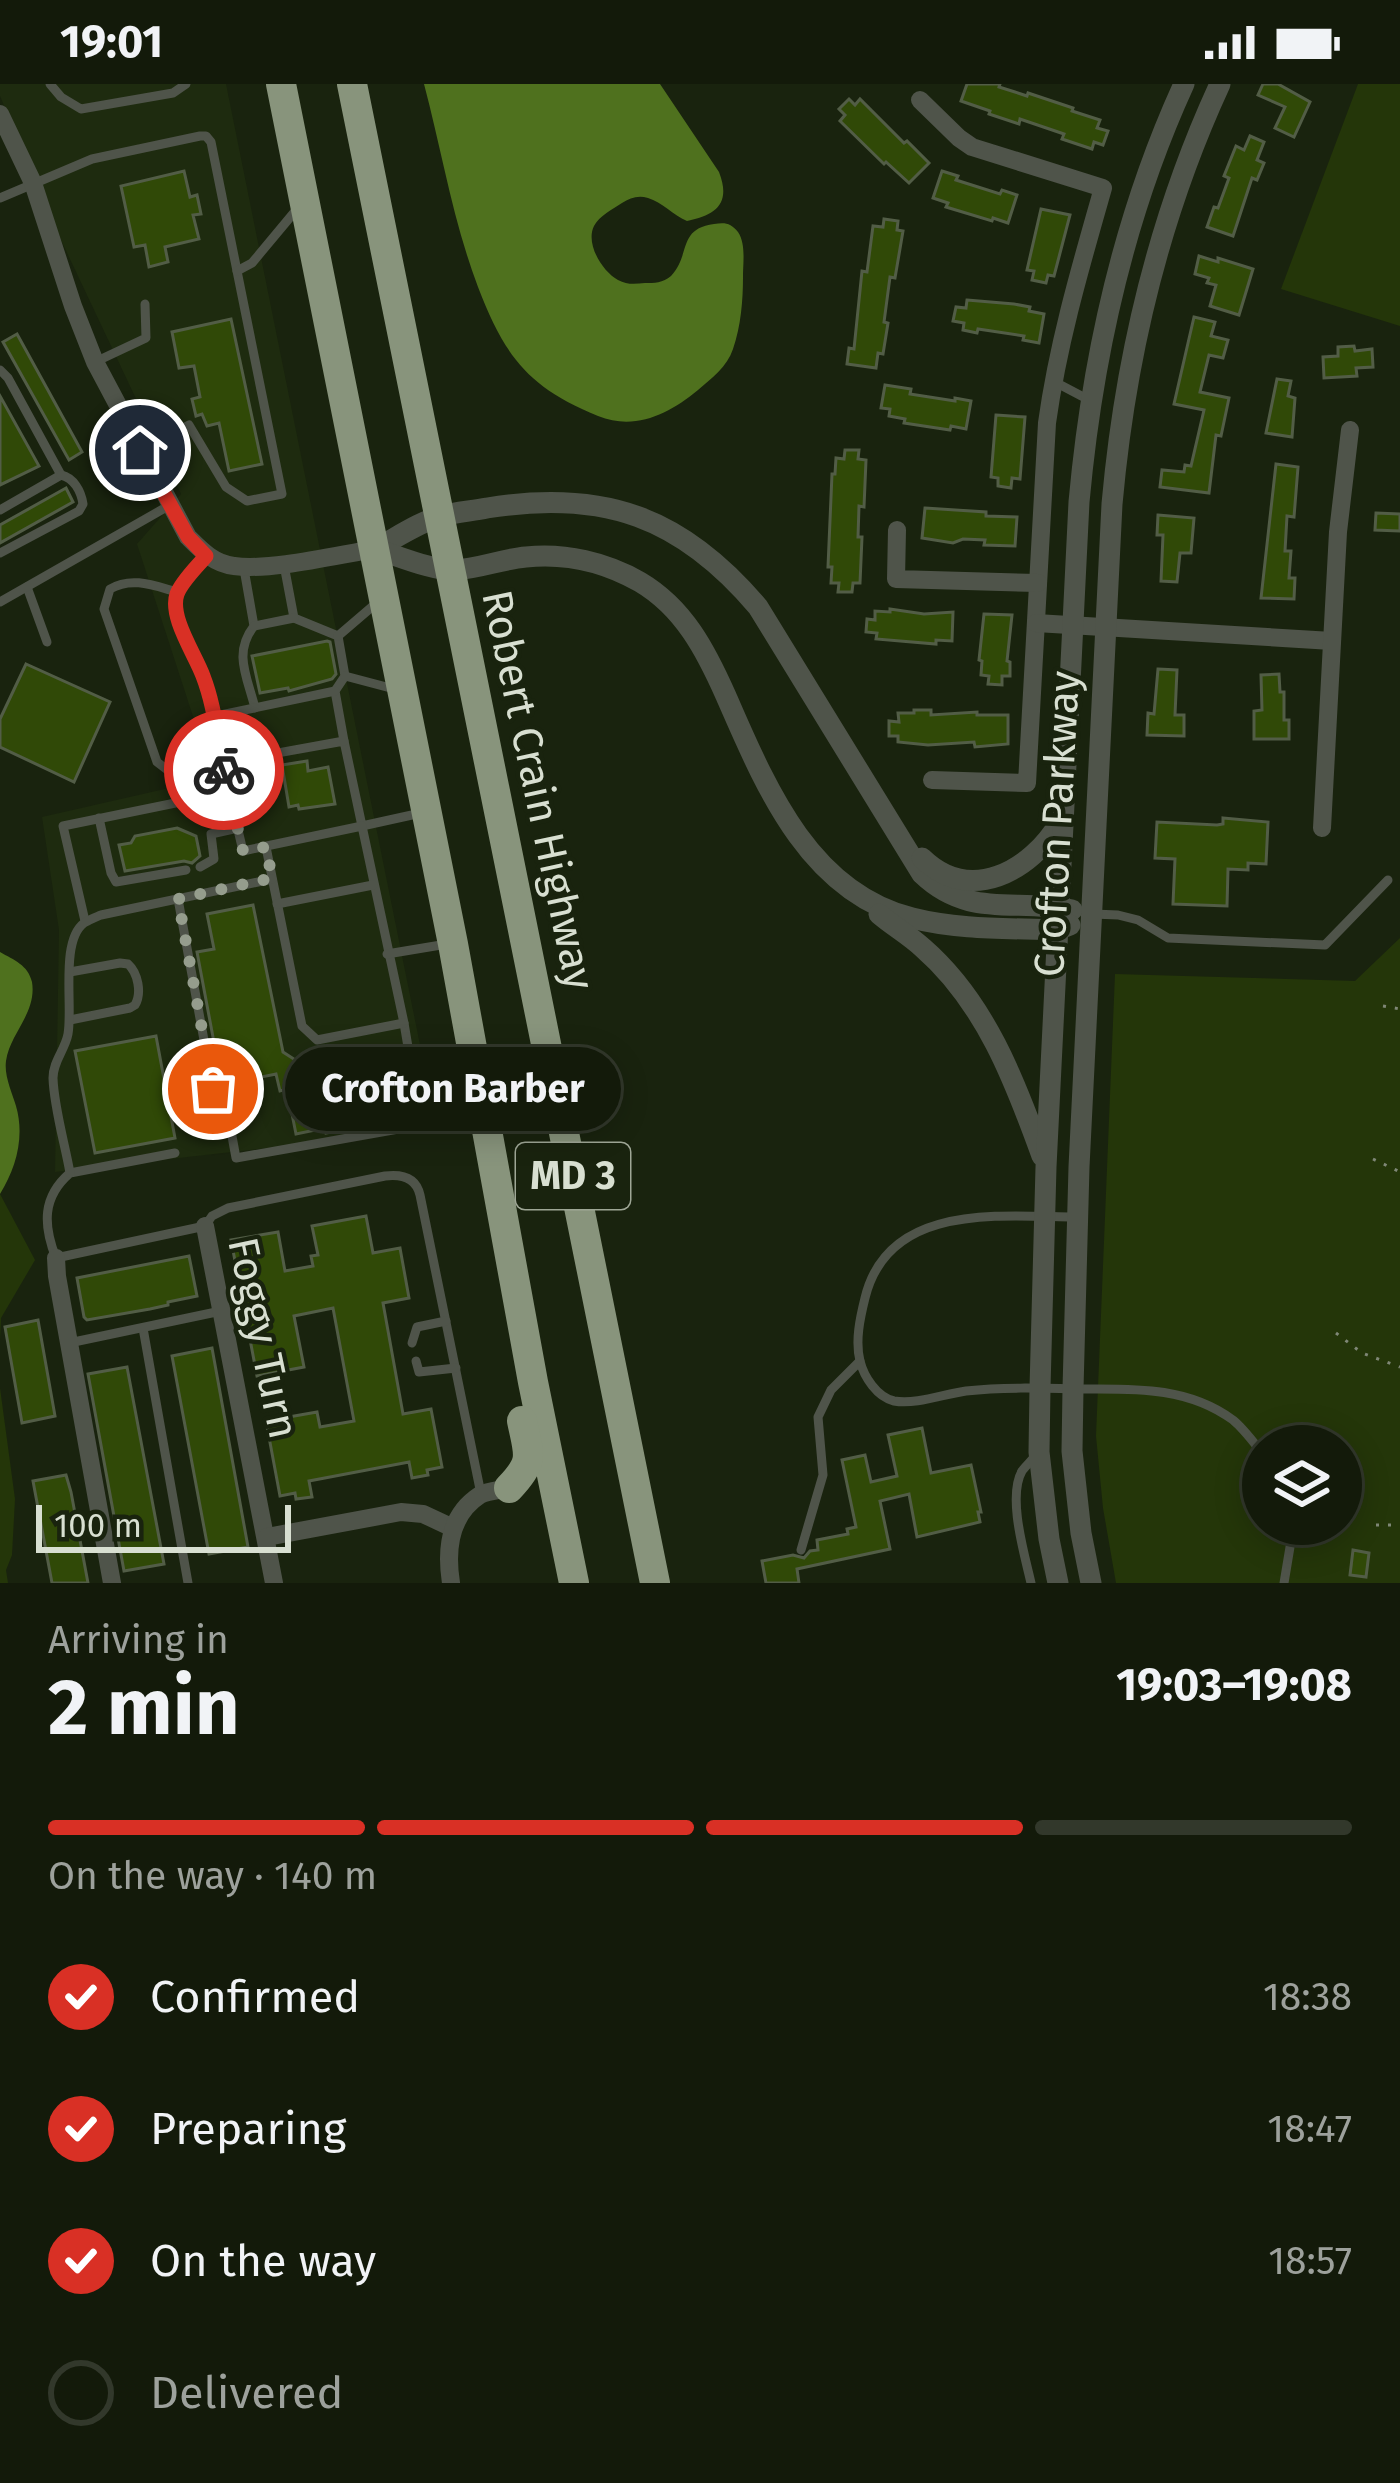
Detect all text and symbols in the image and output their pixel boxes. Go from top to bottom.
text: 19:01 [60,15,163,69]
pin [89,399,191,501]
icon: home [107,417,173,483]
street label: Robert Crain Highway [471,586,605,995]
street label: Crofton Parkway [1024,669,1090,978]
courier [164,710,284,830]
icon: bike [191,737,257,803]
pin [162,1038,264,1140]
callout: Crofton Barber [285,1047,621,1131]
icon: bag [180,1056,246,1122]
text: Crofton Barber [321,1066,585,1112]
road number: MD 3 [516,1143,630,1209]
street label: Foggy Turn [217,1233,309,1443]
map controls [1242,1425,1362,1545]
button: layers [1242,1425,1362,1545]
scale bar [36,1499,291,1552]
text: 100 m [54,1506,142,1546]
text: Arriving in [48,1617,229,1663]
text: 19:03–19:08 [1116,1658,1352,1712]
text: 2 min [48,1661,240,1755]
text: On the way · 140 m [48,1853,377,1899]
icon: check [48,1964,114,2030]
text: Confirmed [150,1970,360,2024]
text: 18:38 [1263,1974,1352,2020]
icon: check [48,2096,114,2162]
text: Preparing [150,2102,346,2156]
text: 18:47 [1267,2106,1352,2152]
icon: check [48,2228,114,2294]
text: On the way [150,2234,376,2288]
text: 18:57 [1268,2238,1352,2284]
text: Delivered [150,2366,343,2420]

